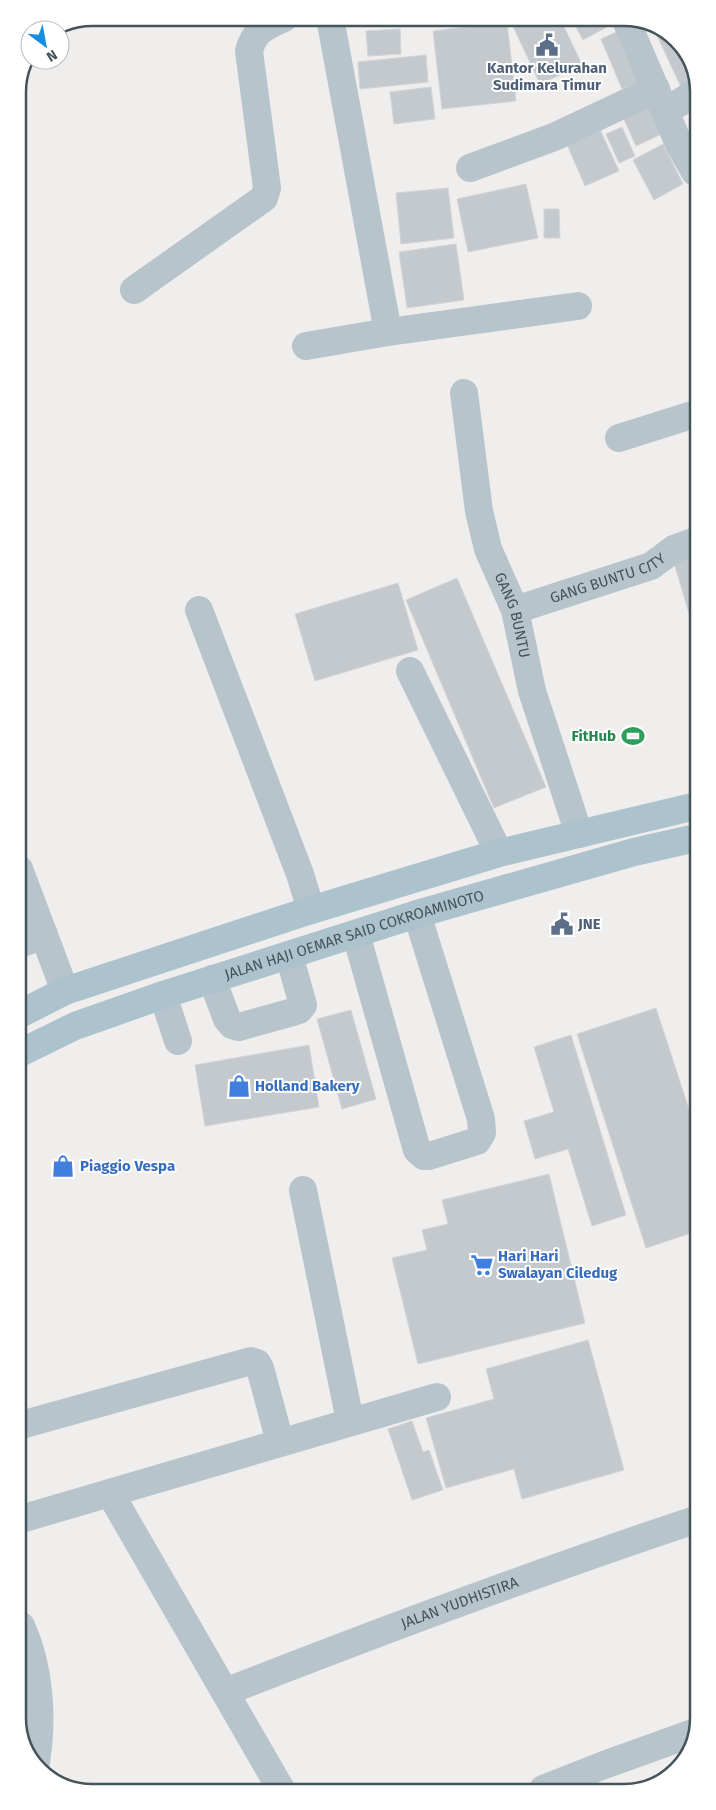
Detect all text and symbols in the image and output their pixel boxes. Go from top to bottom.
north arrow [20,20,70,70]
public building icon: Kantor Kelurahan Sudimara Timur [534,32,560,58]
text: N [43,46,60,65]
place label: Kantor Kelurahan Sudimara Timur [487,59,607,94]
street label: GANG BUNTU CITY [548,549,670,607]
street label: GANG BUNTU [491,570,534,659]
sports icon: FitHub [620,723,646,749]
place label: FitHub [572,727,616,745]
street label: JALAN HAJI OEMAR SAID COKROAMINOTO [222,886,486,984]
public building icon: JNE [549,911,575,937]
place label: JNE [577,915,601,933]
shop icon: Holland Bakery [226,1073,252,1099]
place label: Holland Bakery [255,1077,360,1095]
shop icon: Piaggio Vespa [50,1153,76,1179]
place label: Piaggio Vespa [80,1157,175,1175]
place label: Hari Hari Swalayan Ciledug [498,1247,618,1282]
supermarket icon: Hari Hari Swalayan Ciledug [469,1252,495,1278]
street label: JALAN YUDHISTIRA [398,1573,521,1633]

